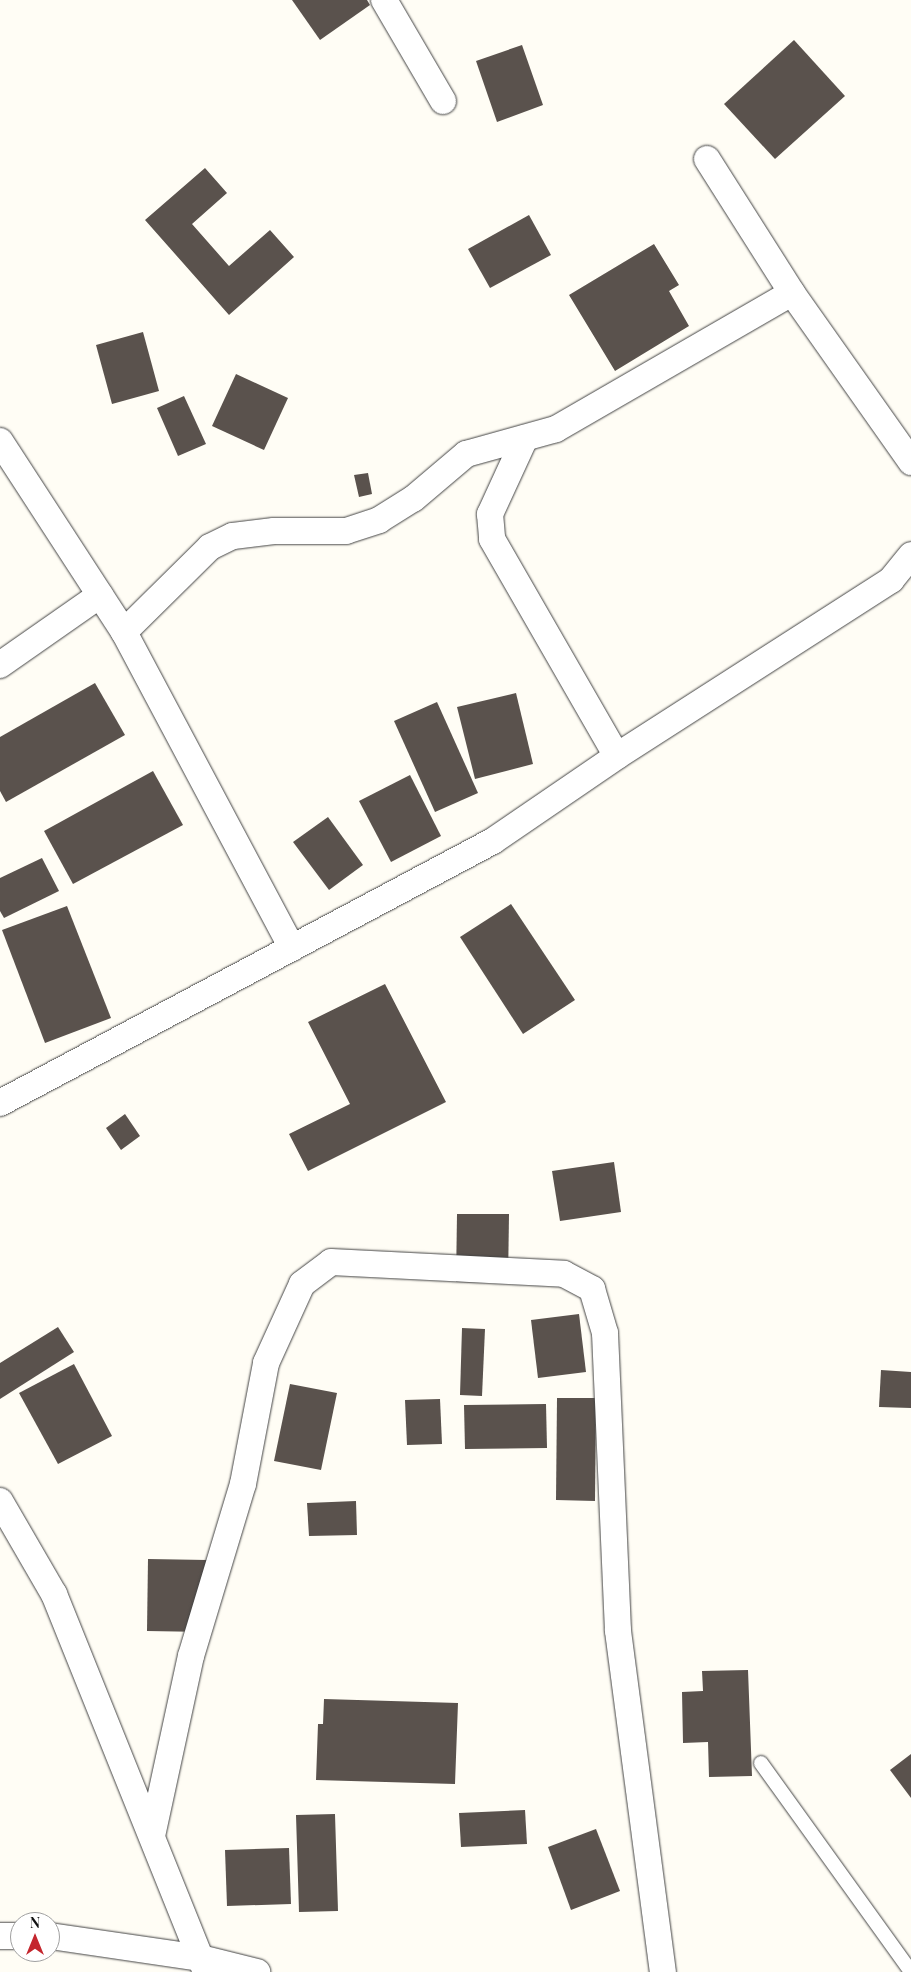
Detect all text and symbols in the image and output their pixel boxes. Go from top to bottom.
north arrow [10,1912,60,1962]
text: N [30,1913,40,1932]

